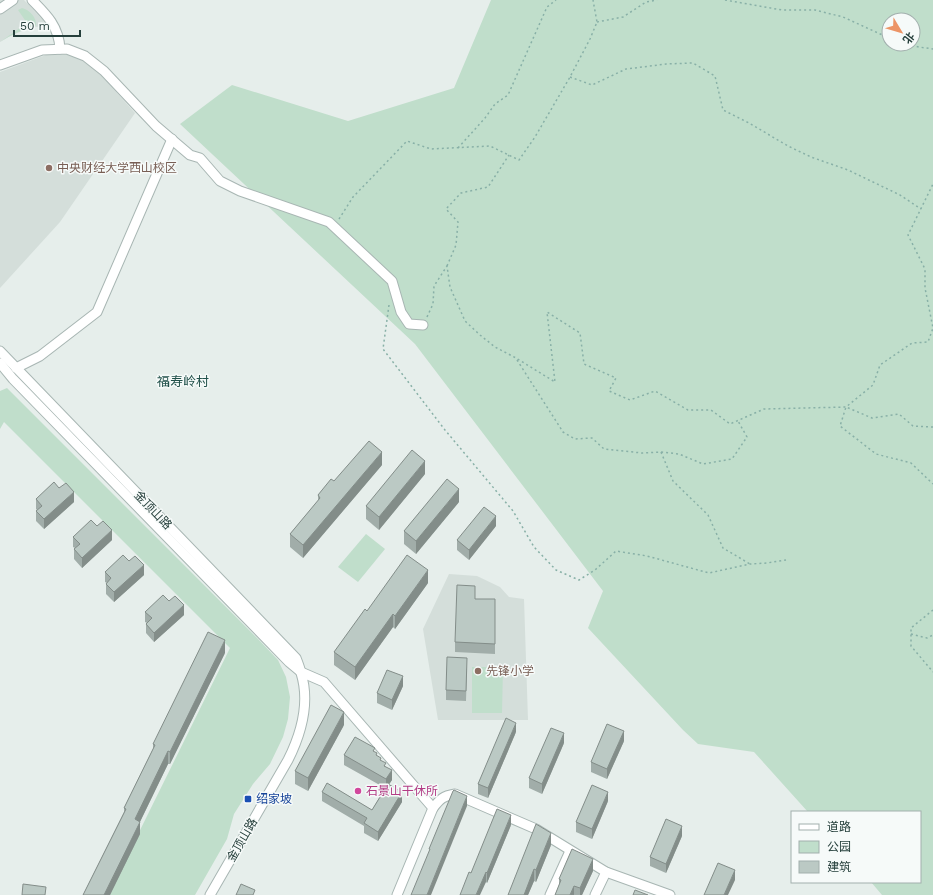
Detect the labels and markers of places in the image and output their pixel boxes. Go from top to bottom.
place label: 中央财经大学西山校区 [57,161,177,175]
marker: 中央财经大学西山校区 [44,163,54,173]
place label: 先锋小学 [486,664,534,678]
marker: 先锋小学 [473,666,483,676]
place label: 石景山干休所 [366,784,438,798]
marker: 石景山干休所 [353,786,363,796]
place label: 绍家坡 [256,792,292,806]
marker: 绍家坡 [243,794,253,804]

